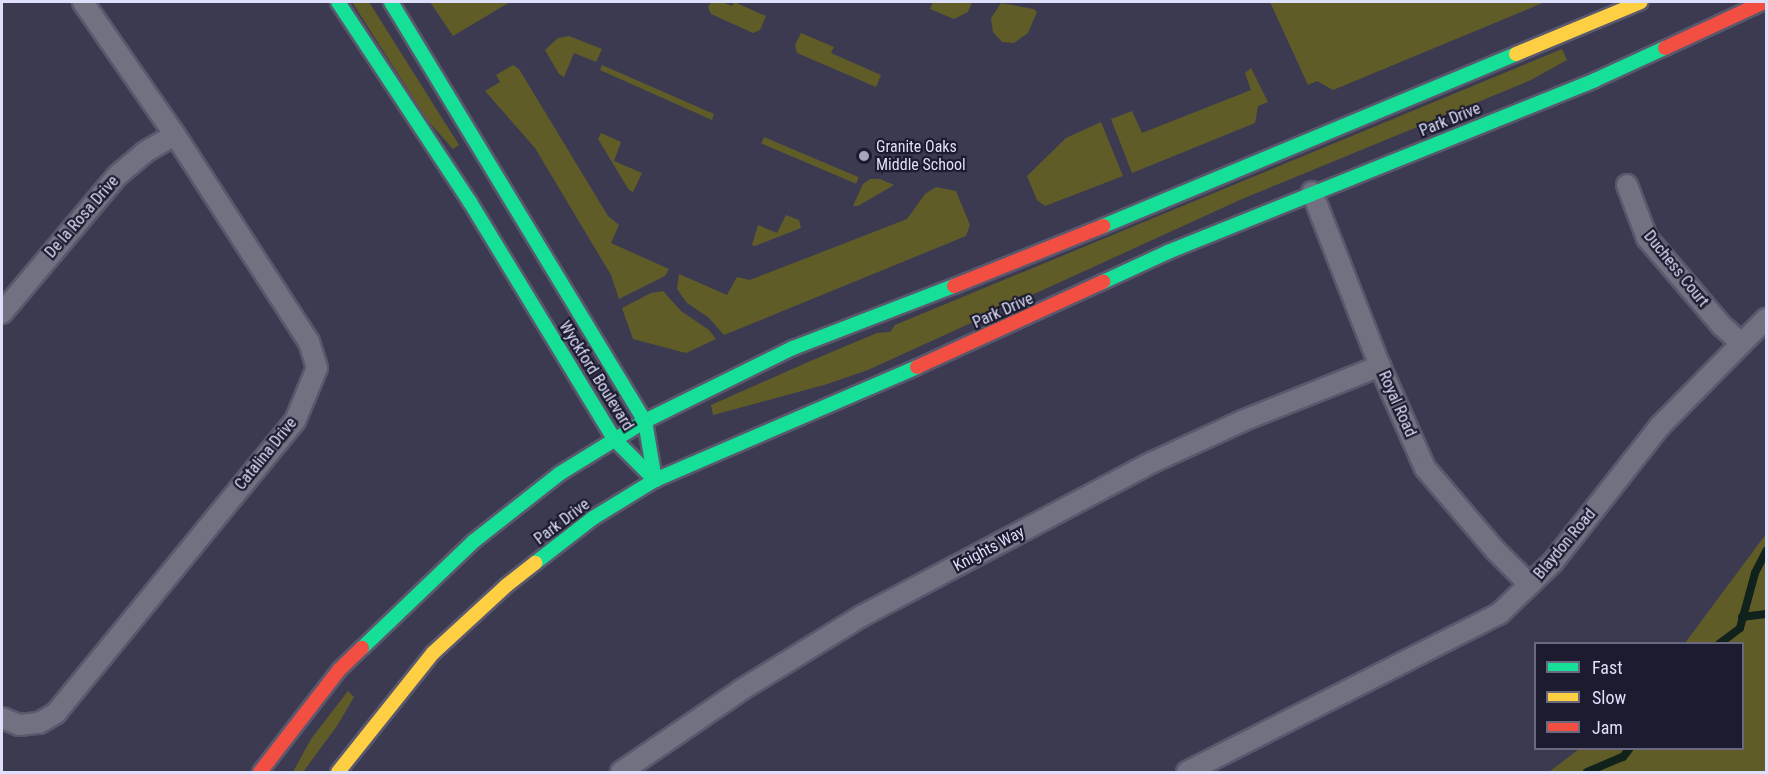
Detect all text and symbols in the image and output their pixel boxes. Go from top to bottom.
street label: Park Drive [1417,99,1483,141]
place label: Granite Oaks Middle School [876,137,966,175]
marker: Granite Oaks Middle School [857,149,871,163]
street label: De la Rosa Drive [41,172,123,262]
street label: Duchess Court [1639,227,1713,311]
street label: Park Drive [970,289,1036,333]
street label: Wyckford Boulevard [555,318,637,434]
street label: Royal Road [1374,368,1420,440]
street label: Catalina Drive [231,414,301,494]
street label: Park Drive [531,495,593,549]
street label: Blaydon Road [1530,505,1600,583]
street label: Knights Way [950,522,1028,576]
legend [1534,642,1744,750]
text: Fast [1592,657,1623,678]
text: Slow [1592,687,1626,708]
text: Jam [1592,717,1623,738]

